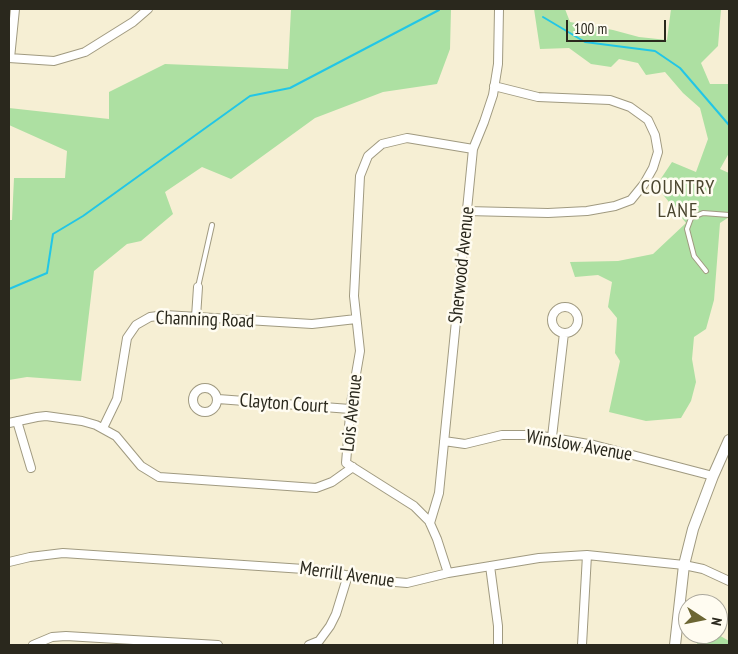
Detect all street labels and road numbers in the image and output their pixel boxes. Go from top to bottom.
street label: Sherwood Avenue [445,205,479,325]
street label: Channing Road [155,307,255,333]
street label: Lois Avenue [337,373,367,453]
street label: Clayton Court [239,390,329,418]
street label: Winslow Avenue [524,425,634,467]
street label: Merrill Avenue [298,557,396,593]

